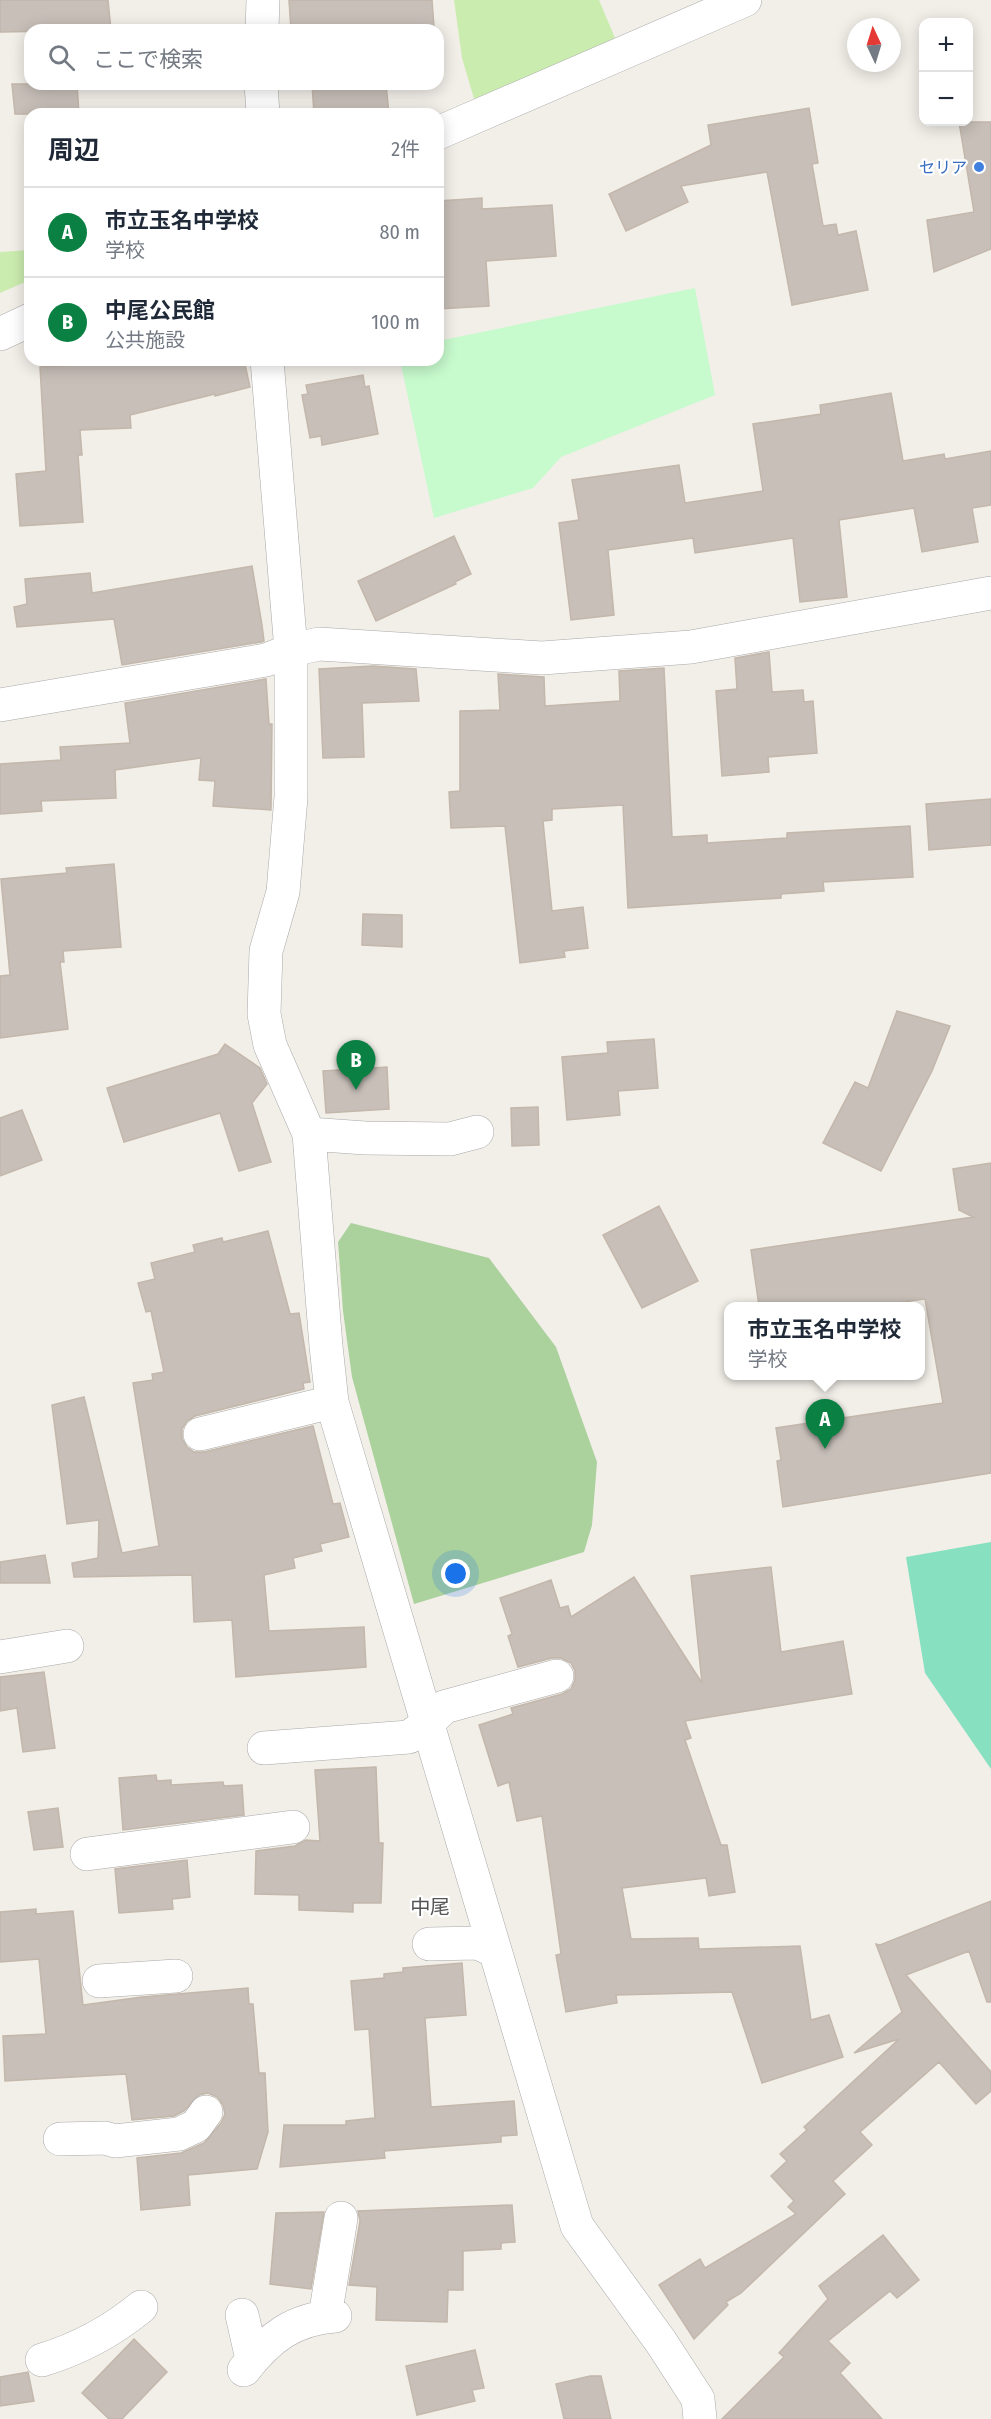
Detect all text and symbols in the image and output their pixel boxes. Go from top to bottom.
north arrow [847,18,901,72]
map controls [919,18,973,126]
button: + [919,18,973,72]
search box [24,24,444,90]
icon: search [45,41,78,74]
text: ここで検索 [93,46,203,73]
button: − [919,72,973,126]
text: 周辺 [48,135,100,166]
text: 2件 [391,137,420,161]
place label: セリア [919,158,967,177]
marker: セリア [972,160,986,174]
text: 市立玉名中学校 [105,207,259,234]
text: A [62,220,73,244]
text: 80 m [380,220,420,244]
text: 学校 [105,238,145,262]
text: 中尾公民館 [105,297,215,324]
text: B [62,310,73,334]
text: 100 m [371,310,420,334]
text: 公共施設 [105,328,185,352]
pin: B [336,1040,376,1090]
popup [724,1302,925,1380]
text: 市立玉名中学校 [747,1316,902,1343]
text: 学校 [747,1347,787,1371]
pin: A [806,1400,844,1449]
your location [441,1559,470,1588]
district label: 中尾 [410,1895,450,1919]

